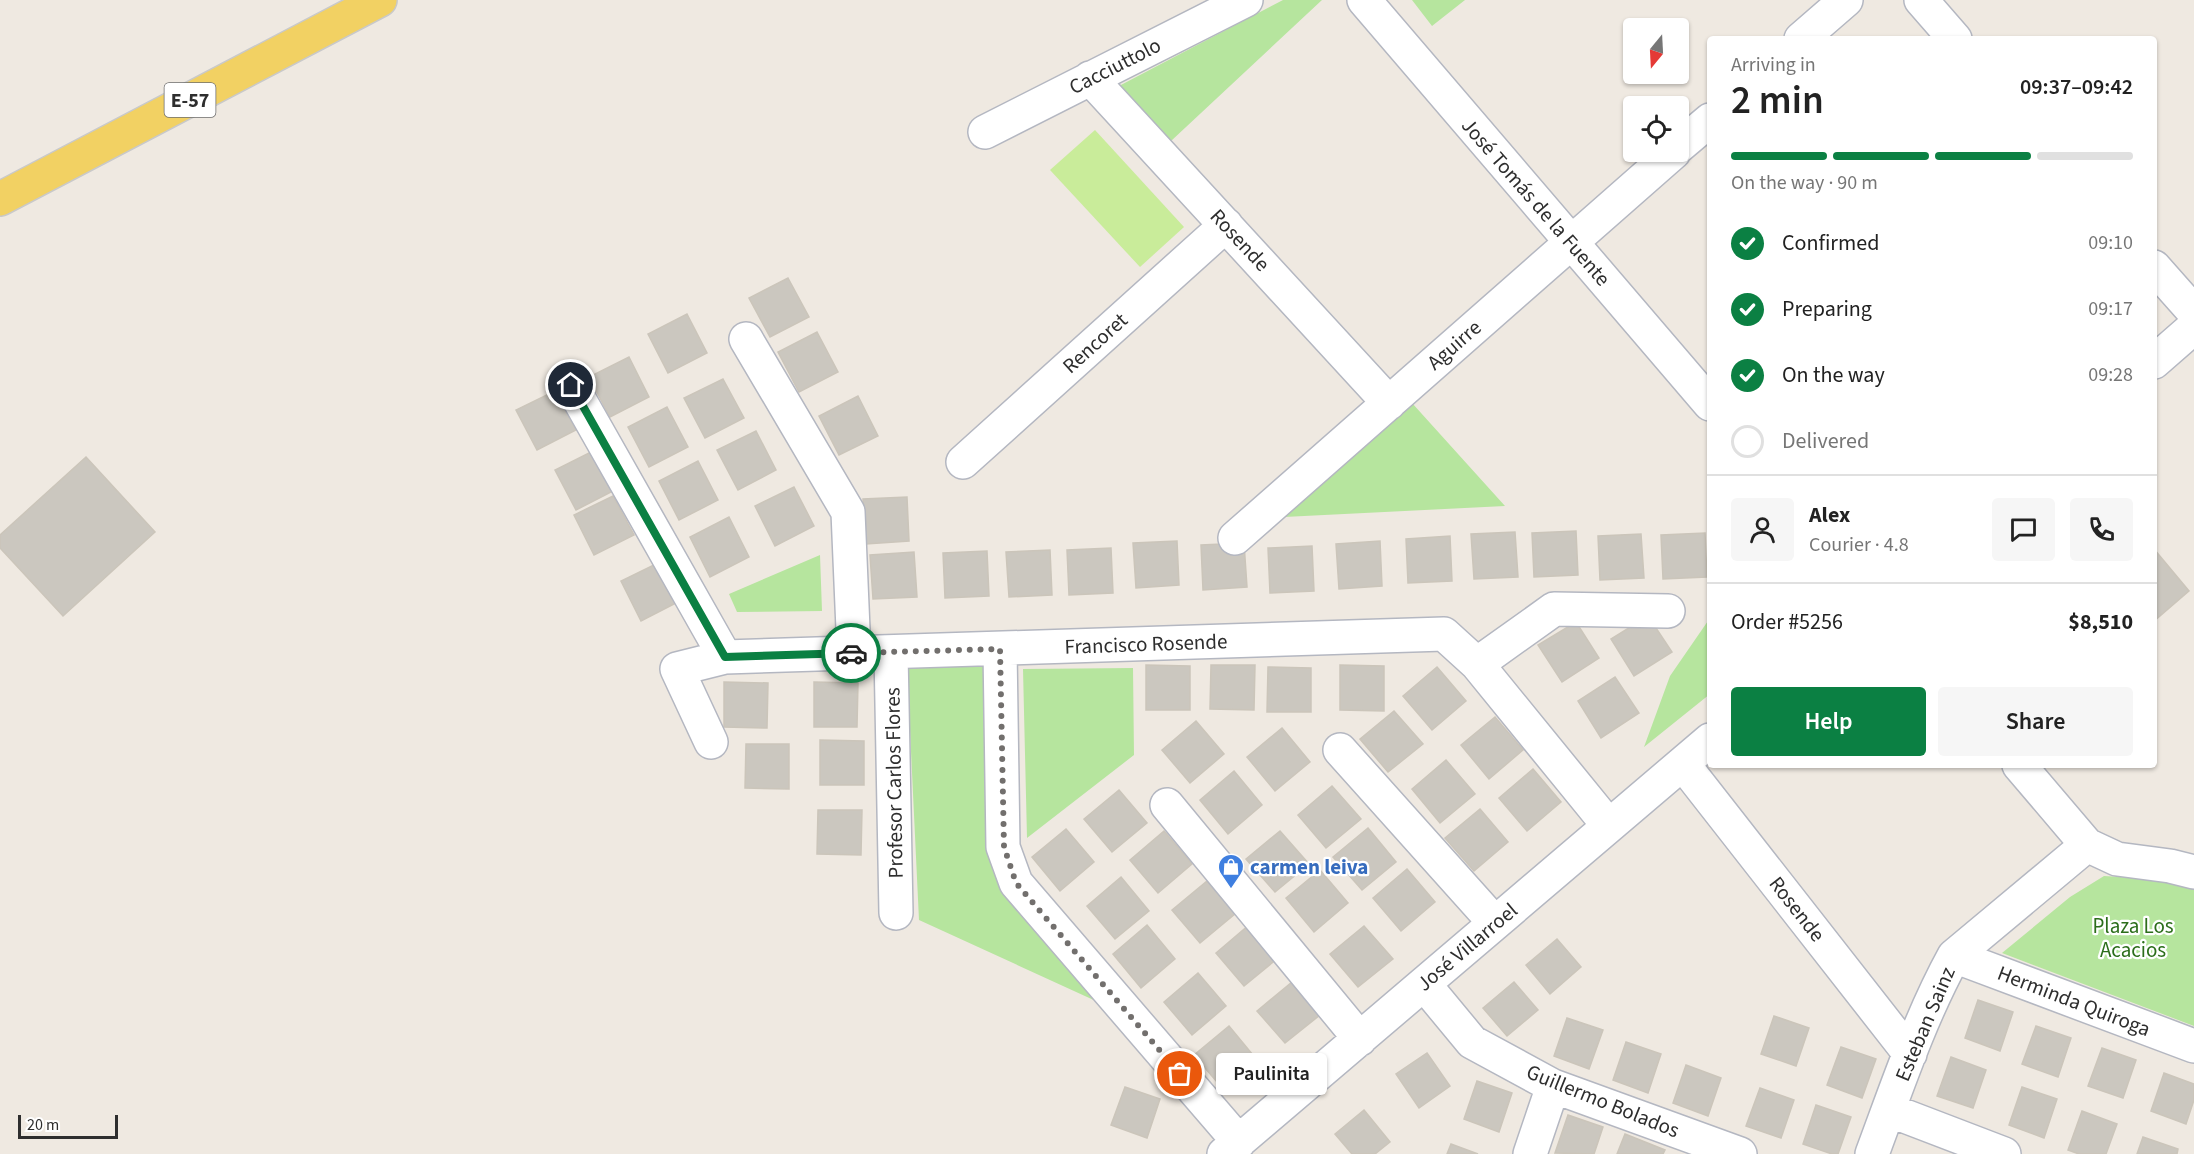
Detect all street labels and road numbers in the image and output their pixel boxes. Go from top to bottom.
street label: Cacciuttolo [1064,30,1166,102]
road number: E-57 [164,83,216,117]
street label: José Tomás de la Fuente [1454,111,1618,293]
street label: Rosende [1203,202,1277,278]
street label: Rencoret [1056,306,1134,380]
street label: Aguirre [1420,313,1488,377]
street label: Francisco Rosende [1064,626,1228,662]
street label: Profesor Carlos Flores [877,687,911,879]
street label: Rosende [1762,870,1832,948]
street label: José Villarroel [1410,896,1524,998]
street label: Herminda Quiroga [1993,958,2155,1044]
street label: Esteban Sainz [1887,962,1963,1086]
street label: Guillermo Bolados [1522,1057,1684,1145]

